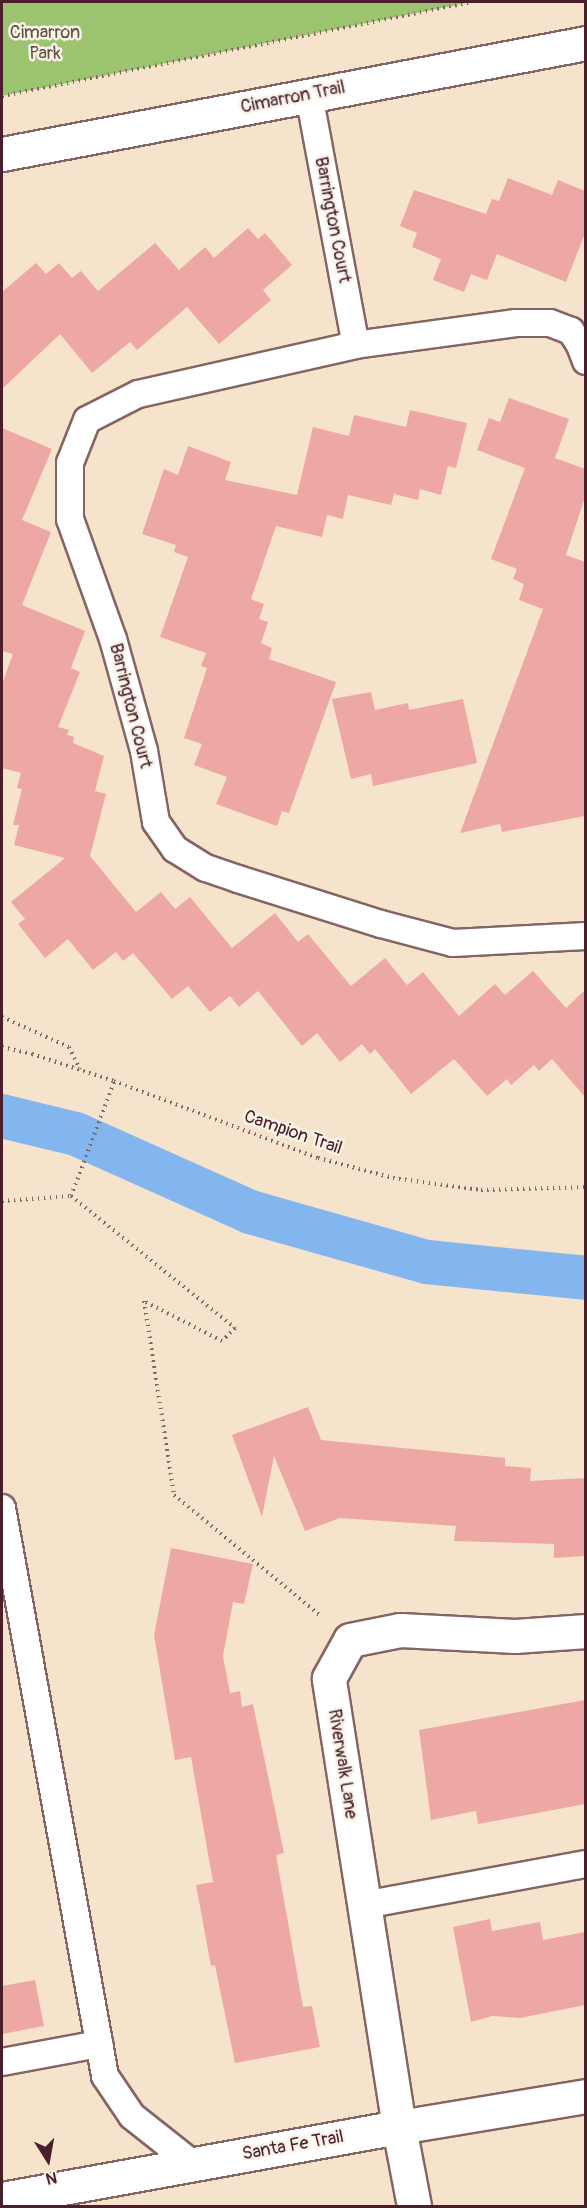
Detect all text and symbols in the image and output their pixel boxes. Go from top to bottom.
park label: Cimarron Park [10,23,80,66]
street label: Cimarron Trail [239,77,347,119]
street label: Barrington Court [309,155,355,285]
street label: Barrington Court [104,641,156,771]
street label: Campion Trail [241,1106,345,1160]
street label: Riverwalk Lane [323,1708,361,1820]
street label: Santa Fe Trail [241,2126,345,2166]
north arrow [18,2130,78,2190]
text: N [44,2167,59,2189]

